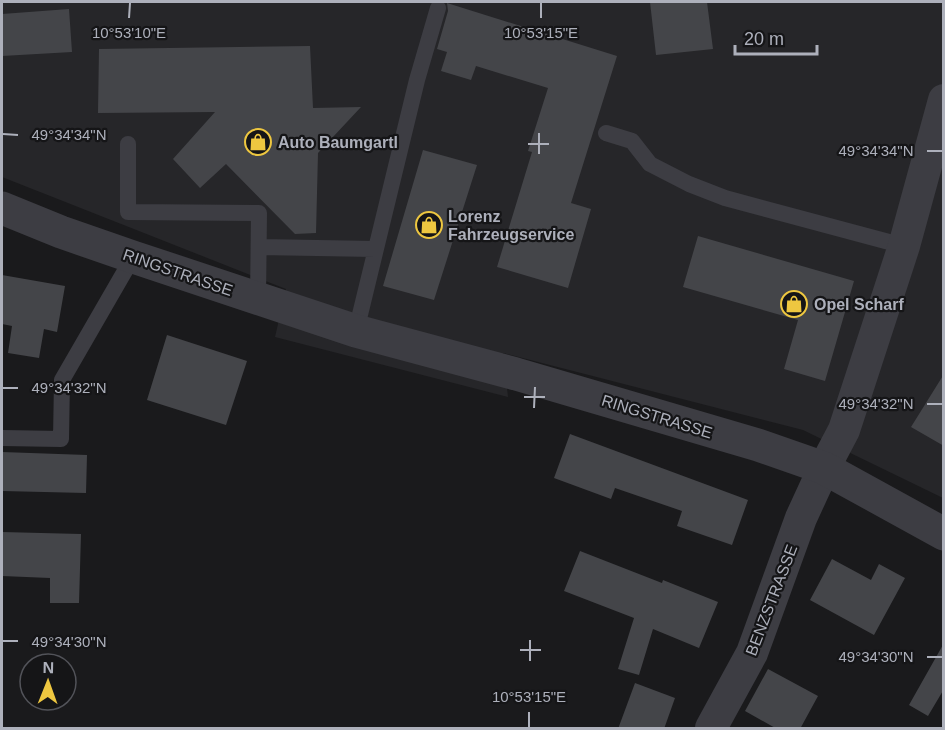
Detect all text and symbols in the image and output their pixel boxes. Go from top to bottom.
scale bar [735,18,818,56]
text: 10°53'10"E [92,24,166,41]
text: 10°53'15"E [504,24,578,41]
text: 20 m [744,29,784,49]
text: 49°34'34"N [31,126,107,143]
shop icon: Auto Baumgartl [243,127,273,157]
place label: Auto Baumgartl [278,134,398,151]
text: 49°34'34"N [838,142,914,159]
place label: Lorenz Fahrzeugservice [448,208,574,243]
shop icon: Lorenz Fahrzeugservice [414,210,444,240]
street label: RINGSTRASSE [121,246,235,299]
shop icon: Opel Scharf [779,289,809,319]
place label: Opel Scharf [814,296,904,313]
text: 49°34'32"N [31,379,107,396]
street label: RINGSTRASSE [600,392,714,441]
text: 49°34'32"N [838,395,914,412]
street label: BENZSTRASSE [743,542,800,658]
text: 49°34'30"N [31,633,107,650]
text: 49°34'30"N [838,648,914,665]
north arrow [18,652,78,712]
text: N [42,659,54,676]
text: 10°53'15"E [492,688,566,705]

